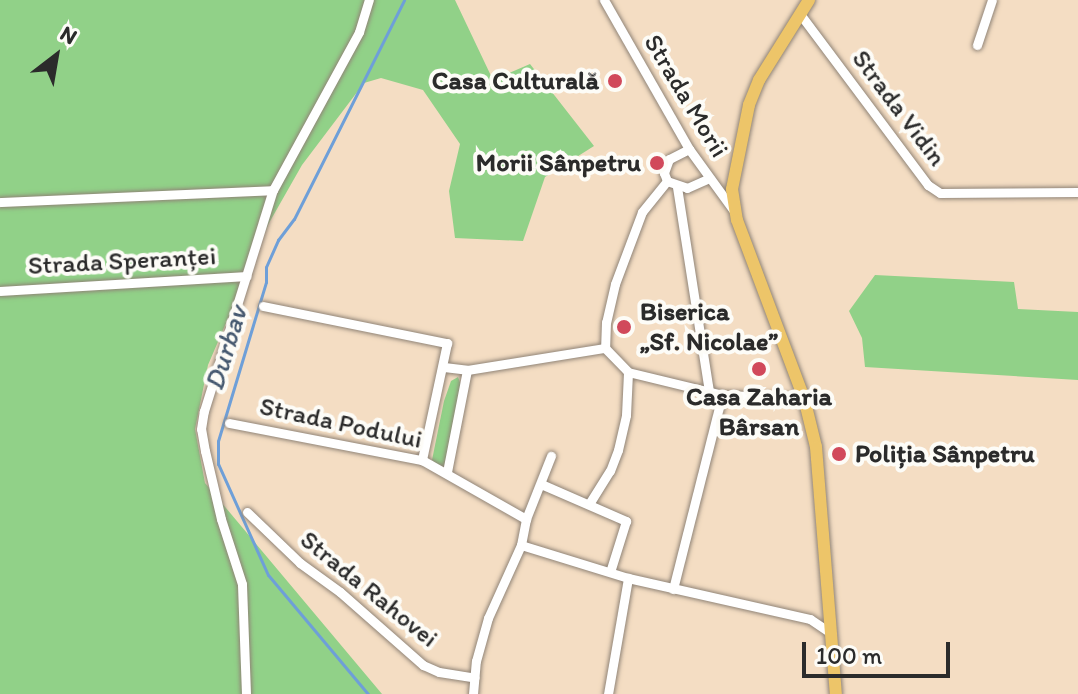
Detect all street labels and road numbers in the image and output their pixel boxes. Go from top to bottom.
street label: Strada Morii [637,29,735,163]
street label: Strada Vidin [845,44,953,172]
street label: Strada Speranței [28,241,216,281]
street label: Strada Podului [257,391,425,455]
street label: Strada Rahovei [294,524,444,654]

